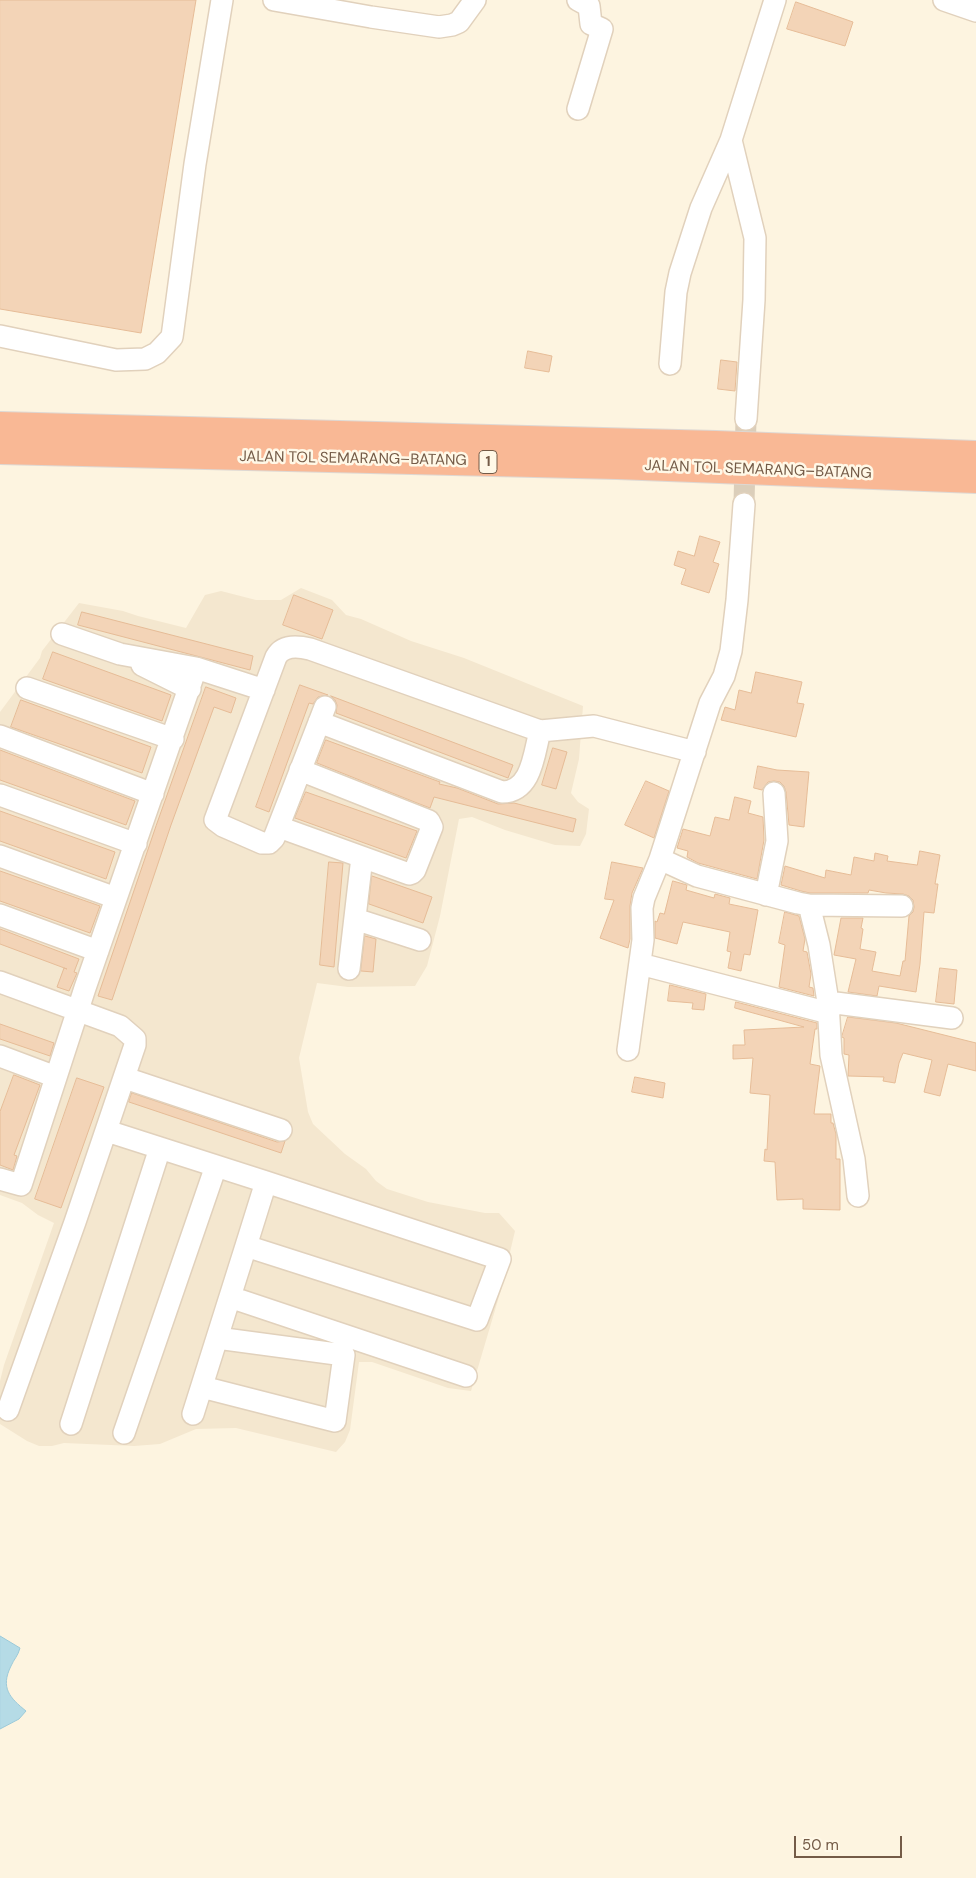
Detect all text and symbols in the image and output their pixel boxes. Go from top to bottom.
street label: JALAN TOL SEMARANG–BATANG [239,448,467,470]
road number: 1 [479,451,497,474]
street label: JALAN TOL SEMARANG–BATANG [644,457,872,483]
scale bar [796,1826,904,1858]
text: 50 m [802,1835,839,1855]

